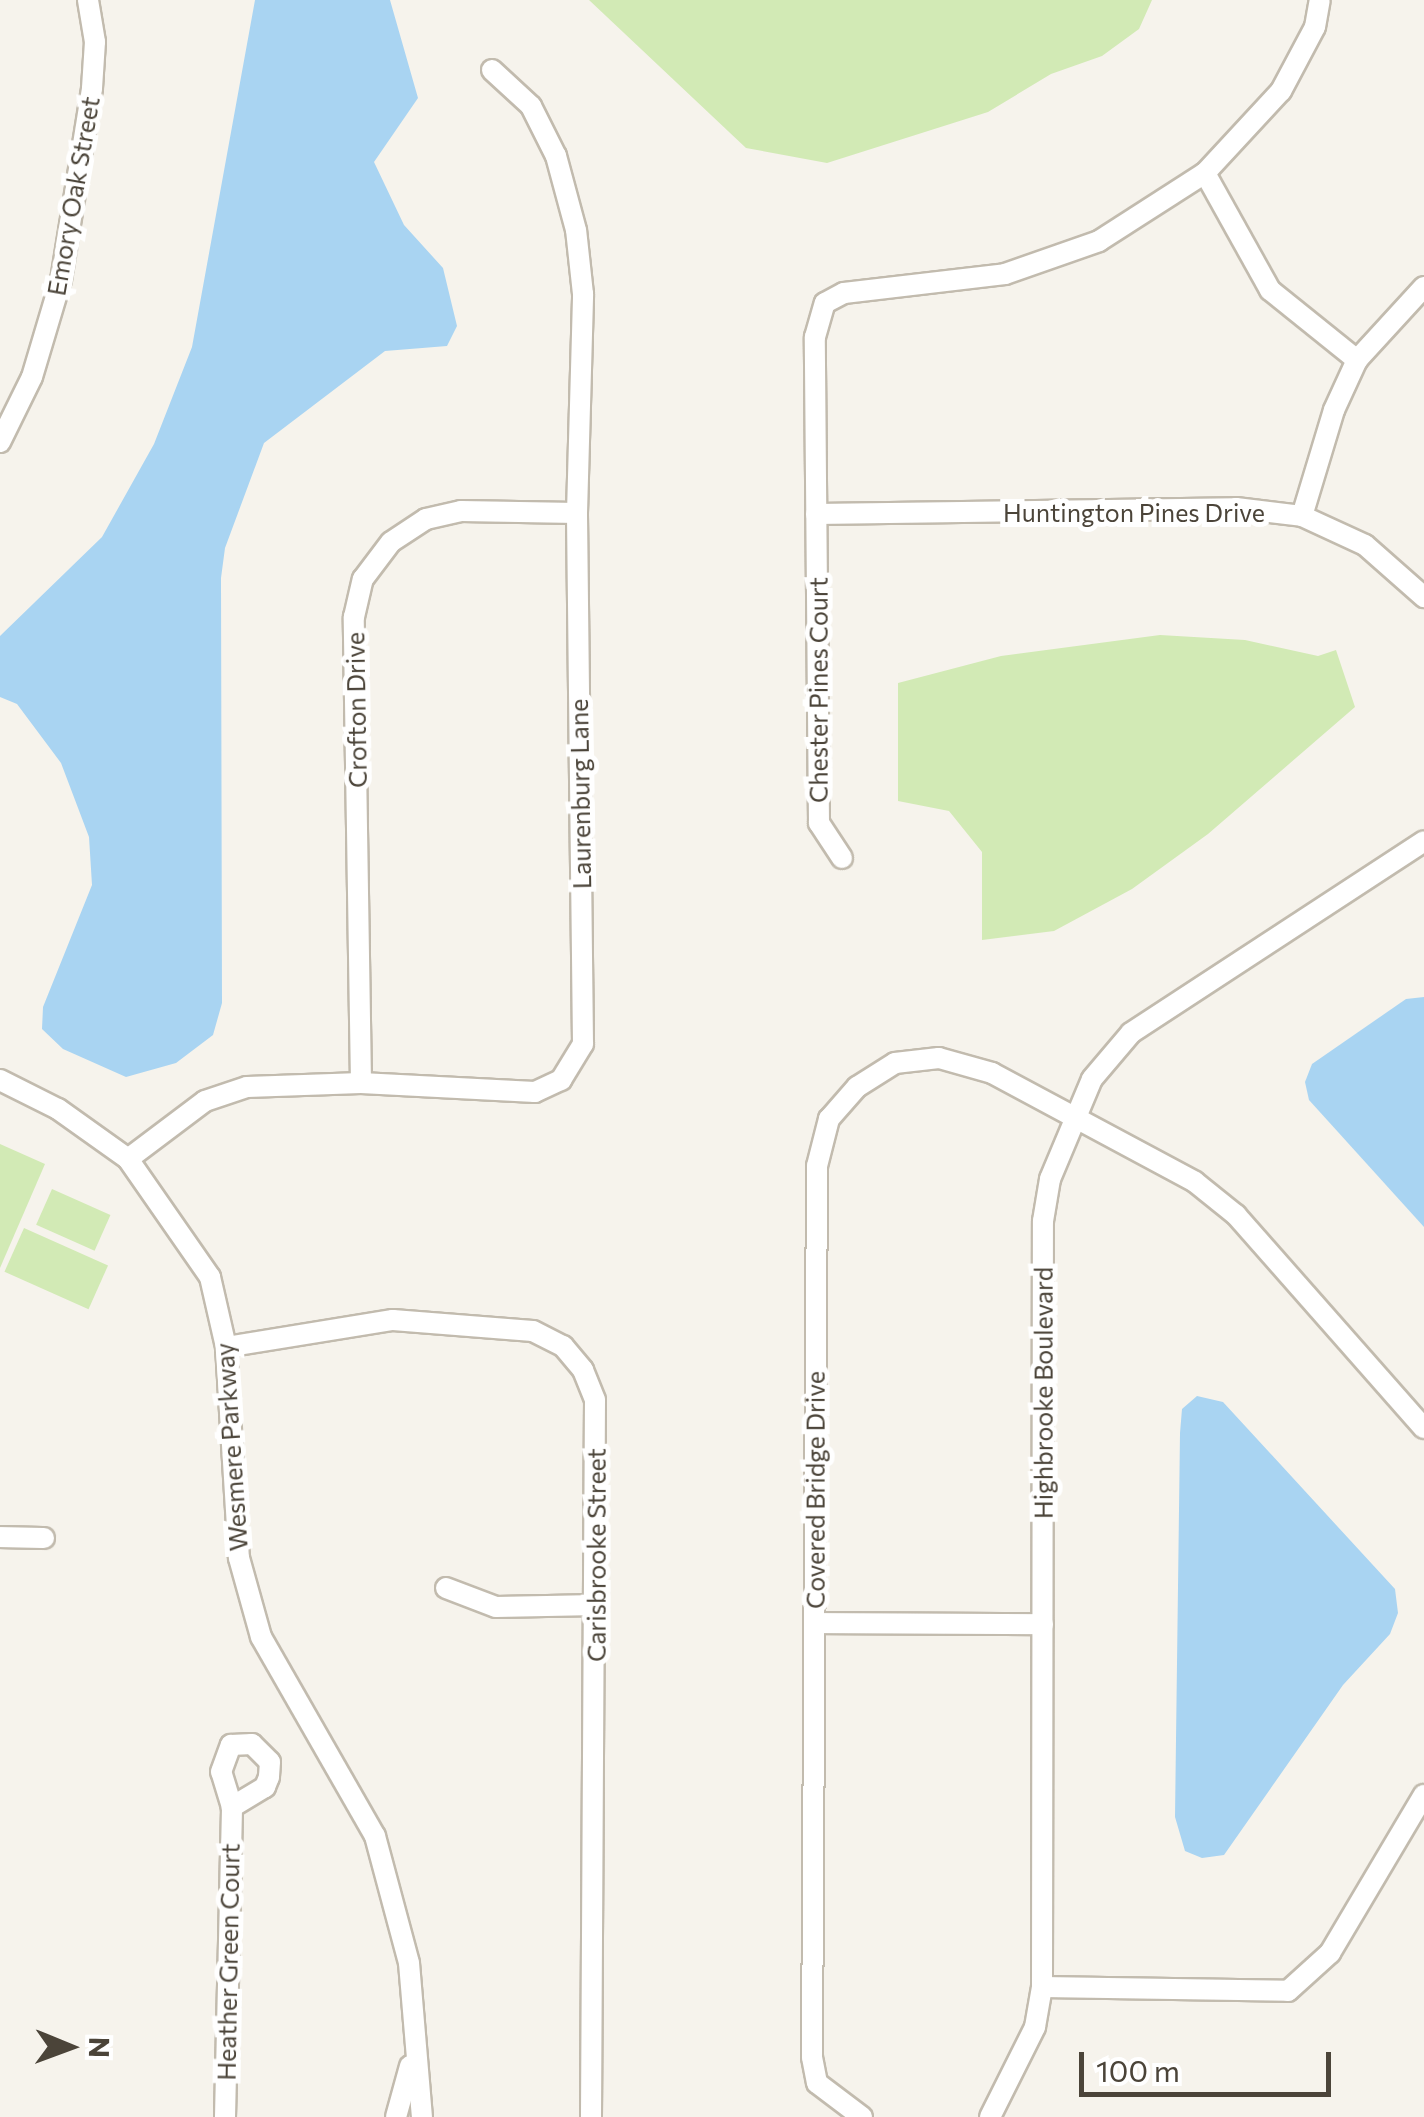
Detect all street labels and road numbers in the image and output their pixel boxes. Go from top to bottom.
street label: Emory Oak Street [41,94,105,298]
street label: Huntington Pines Drive [1003,497,1265,527]
street label: Chester Pines Court [803,577,833,803]
street label: Crofton Drive [340,632,372,788]
street label: Laurenburg Lane [563,699,597,889]
street label: Highbrooke Boulevard [1028,1267,1058,1519]
street label: Wesmere Parkway [209,1342,253,1552]
street label: Covered Bridge Drive [800,1371,830,1609]
street label: Carisbrooke Street [581,1448,611,1662]
street label: Heather Green Court [211,1843,245,2081]

